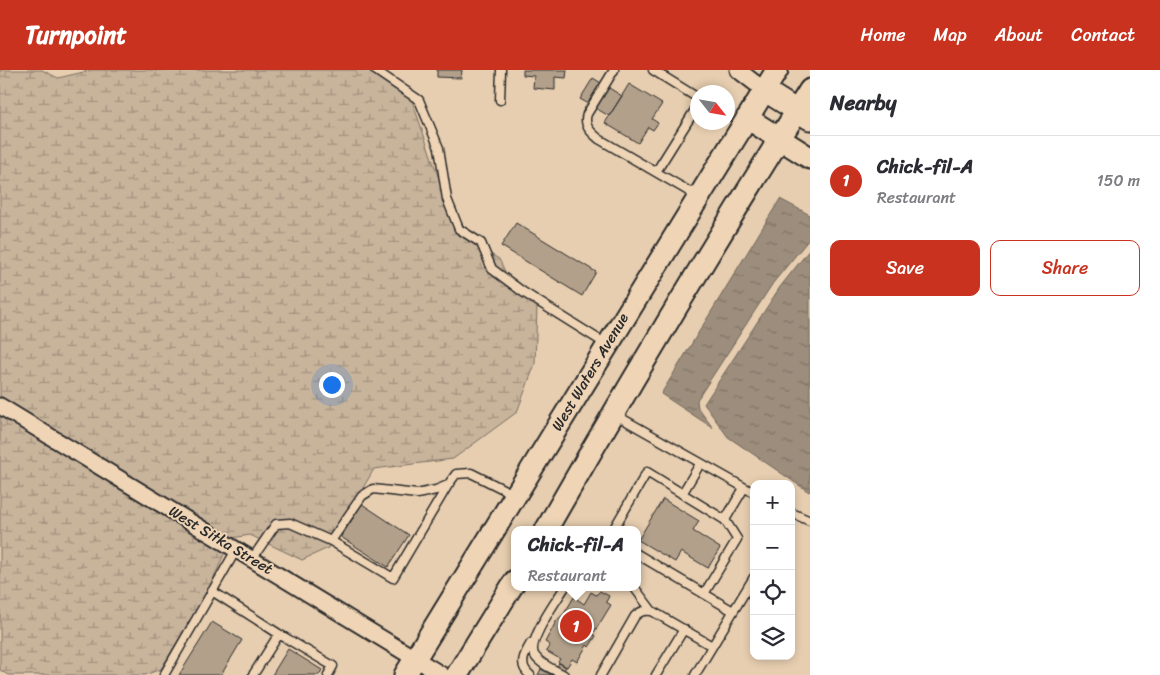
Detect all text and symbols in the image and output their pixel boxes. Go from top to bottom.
text: Turnpoint [25,14,127,56]
text: Home [861,19,906,51]
text: Map [934,19,967,51]
text: About [995,19,1043,51]
text: Contact [1071,19,1135,51]
text: Nearby [830,84,896,122]
north arrow [690,85,735,130]
text: Chick-fil-A [877,150,973,183]
text: 1 [843,166,849,195]
text: 150 m [1097,166,1140,195]
text: Restaurant [877,183,956,212]
button: Save [830,240,980,296]
button: Share [990,240,1140,296]
street label: West Waters Avenue [544,308,636,436]
your location [319,372,345,398]
map controls [750,480,795,660]
button: + [750,480,795,525]
street label: West Sitka Street [164,498,279,582]
button: − [750,525,795,570]
popup [511,526,641,591]
text: Chick-fil-A [528,528,624,561]
text: Restaurant [528,561,607,590]
button: locate [750,570,795,615]
pin: 1 [560,607,592,645]
button: layers [750,615,795,660]

